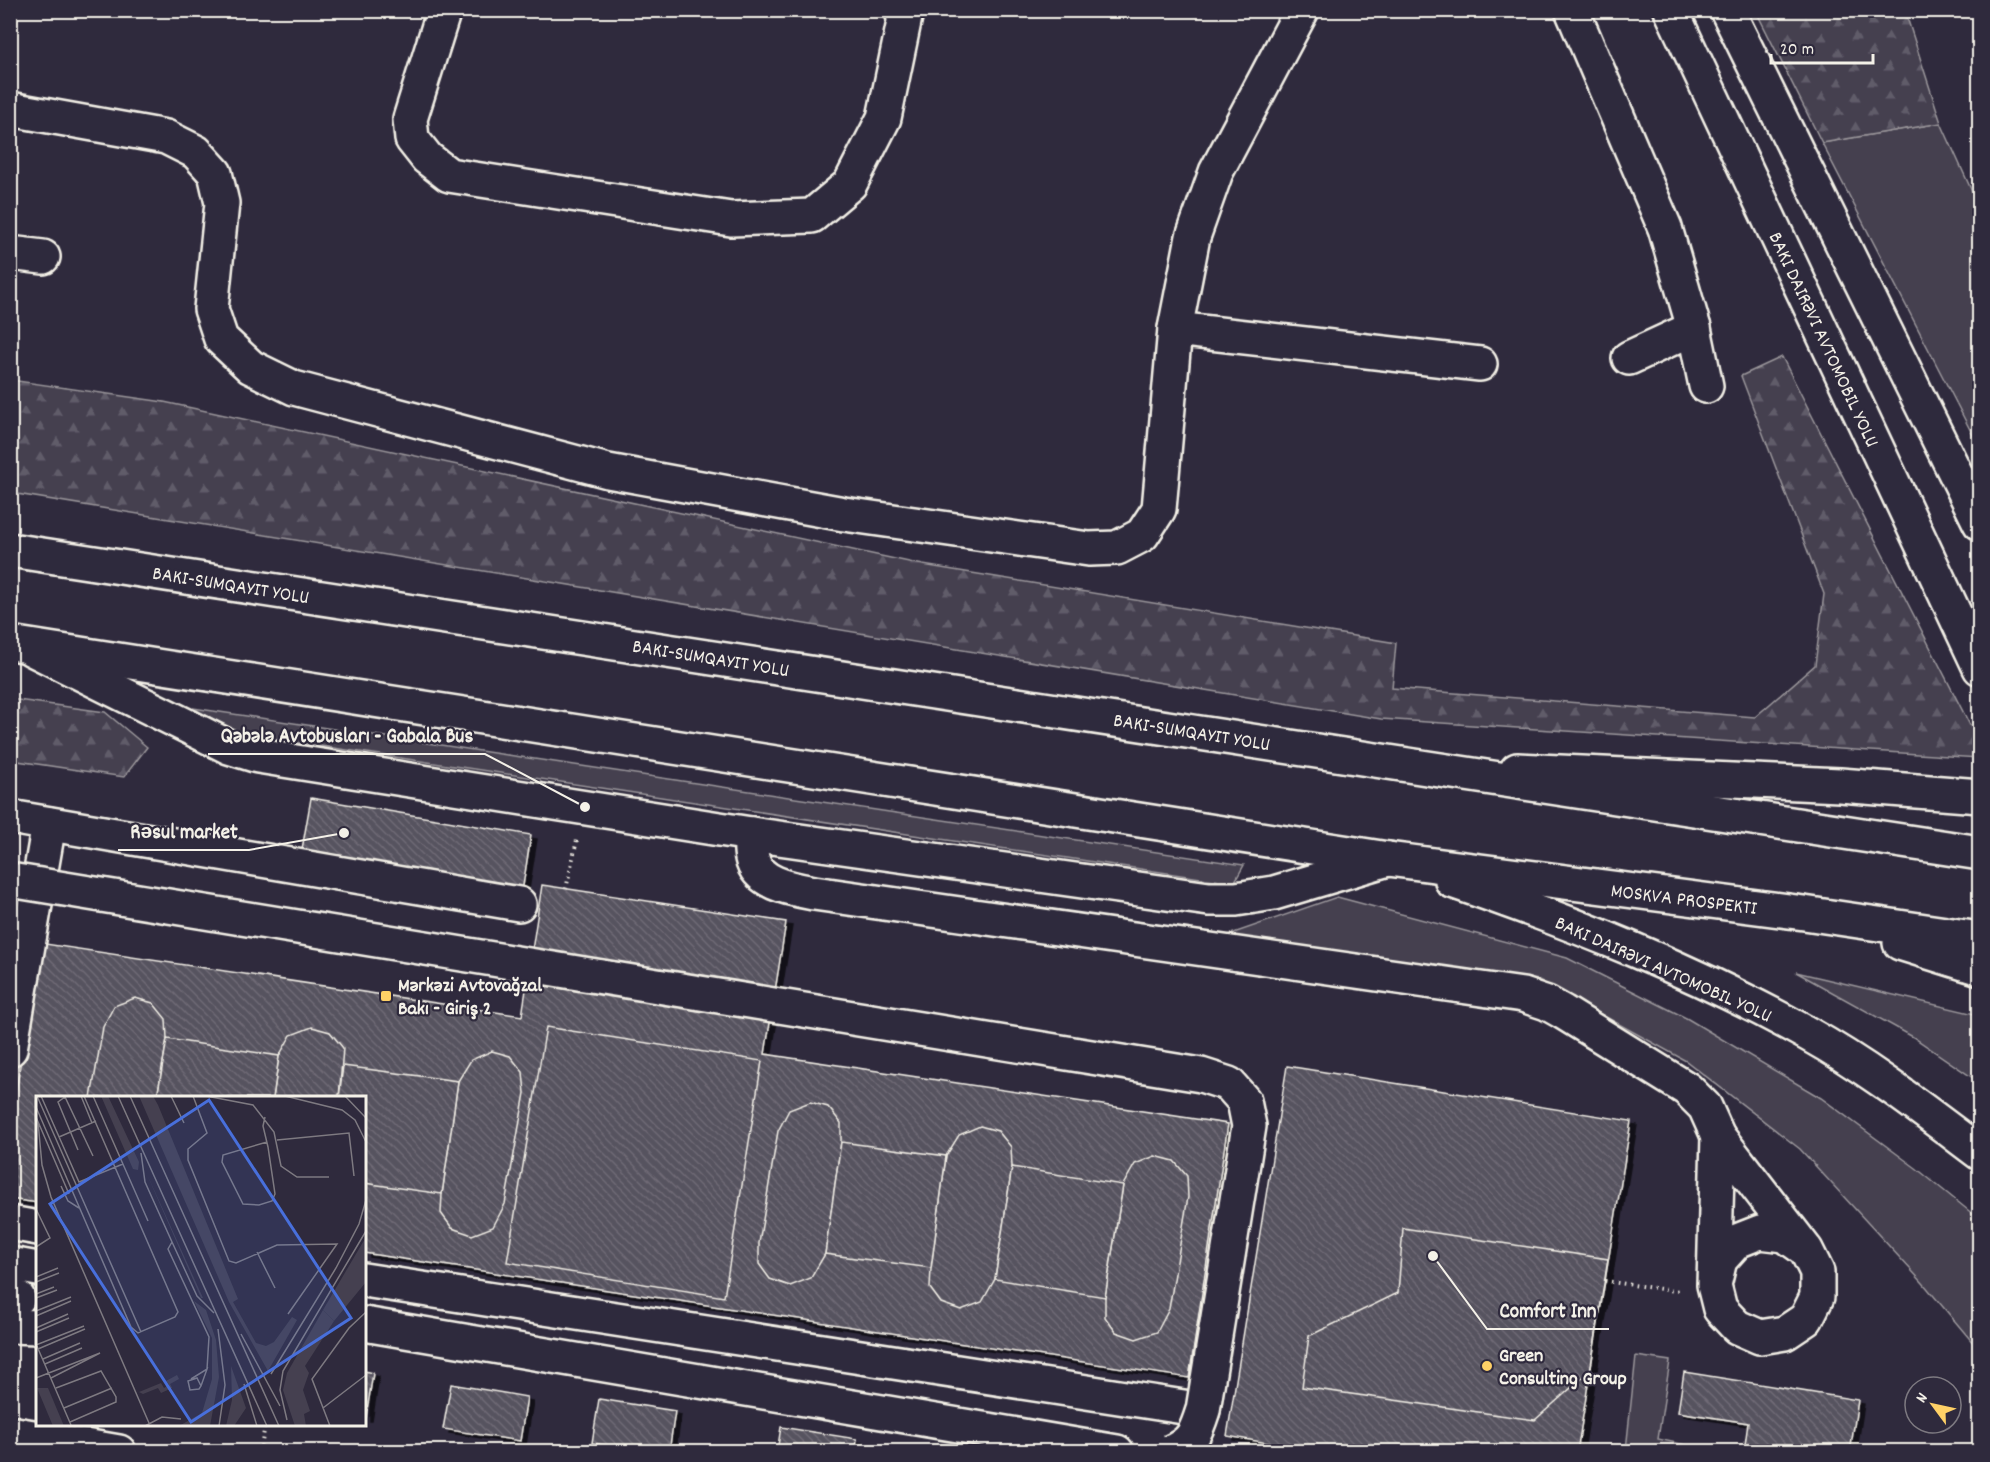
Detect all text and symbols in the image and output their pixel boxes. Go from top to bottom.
scale bar [1771,27,1873,65]
text: 20 m [1780,38,1814,63]
street label: BAKI DAIRƏVI AVTOMOBIL YOLU [1760,228,1885,453]
street label: BAKI-SUMQAYIT YOLU [150,561,311,613]
street label: BAKI-SUMQAYIT YOLU [630,634,791,686]
street label: BAKI-SUMQAYIT YOLU [1111,708,1272,760]
callout: Qəbələ Avtobusları - Gabala Bus [208,715,485,754]
text: Qəbələ Avtobusları - Gabala Bus [221,723,473,753]
callout: Rәsul market [118,811,249,850]
text: Rәsul market [130,819,238,849]
street label: MOSKVA PROSPEKTI [1609,878,1758,924]
street label: BAKI DAIRƏVI AVTOMOBIL YOLU [1550,910,1776,1031]
place label: Mərkəzi Avtovağzal Bakı - Giriş 2 [398,973,542,1024]
marker: Mərkəzi Avtovağzal Bakı - Giriş 2 [379,989,393,1003]
inset map [36,1096,366,1426]
callout: Comfort Inn [1487,1290,1609,1329]
text: Comfort Inn [1499,1298,1597,1328]
place label: Green Consulting Group [1499,1343,1627,1394]
marker: Green Consulting Group [1480,1359,1494,1373]
north arrow [1903,1375,1963,1435]
text: N [1911,1389,1934,1408]

